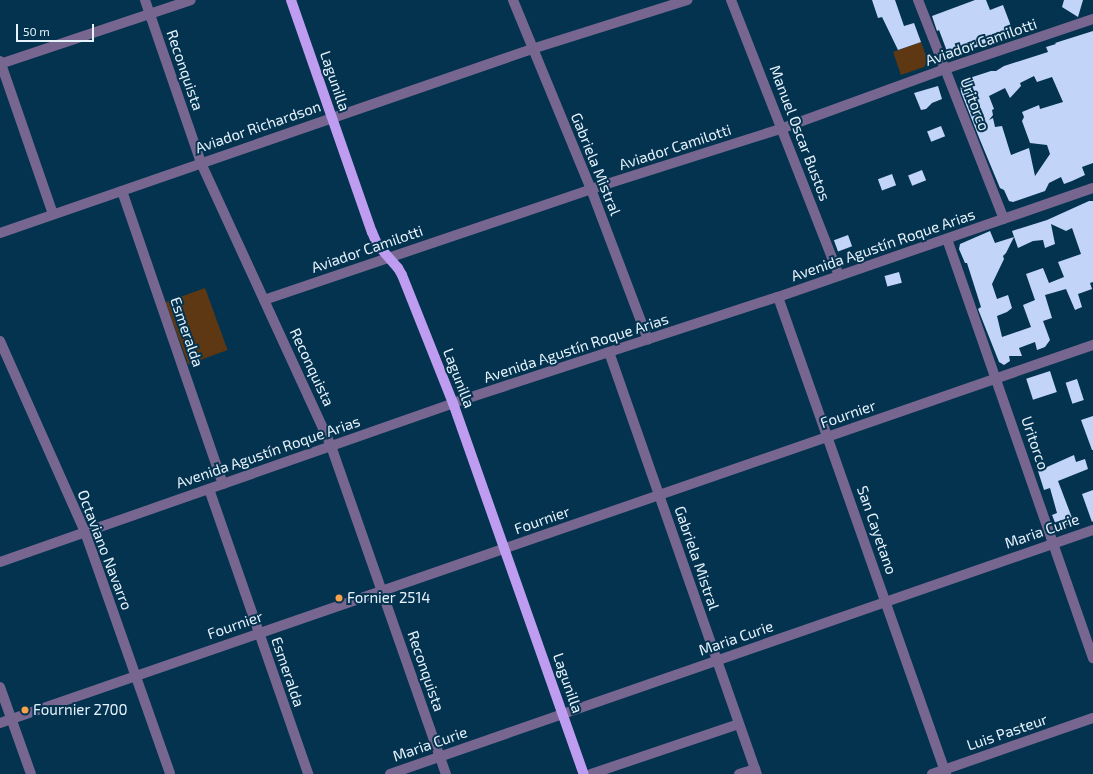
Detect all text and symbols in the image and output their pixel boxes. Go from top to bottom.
street label: Aviador Camilotti [923,14,1039,70]
scale bar [18,16,96,42]
text: 50 m [23,24,50,38]
street label: Reconquista [163,27,207,113]
street label: Lagunilla [316,49,354,113]
street label: Manuel Oscar Bustos [766,62,834,204]
street label: Uritorco [957,75,993,133]
street label: Aviador Richardson [193,97,323,157]
street label: Gabriela Mistral [567,110,625,218]
street label: Aviador Camilotti [617,120,733,174]
street label: Avenida Agustín Roque Arias [788,205,978,285]
street label: Aviador Camilotti [309,221,425,277]
street label: Esmeralda [167,295,207,369]
street label: Avenida Agustín Roque Arias [481,309,671,387]
street label: Reconquista [286,325,338,409]
street label: Lagunilla [439,346,479,410]
street label: Fournier [818,396,878,432]
street label: Avenida Agustín Roque Arias [173,412,363,492]
street label: Uritorco [1017,414,1053,472]
street label: San Cayetano [853,483,901,577]
street label: Octaviano Navarro [74,487,136,613]
street label: Fournier [512,502,572,538]
street label: Gabriela Mistral [671,504,723,612]
street label: Maria Curie [1002,510,1082,552]
place label: Fornier 2514 [347,589,431,607]
marker: Fornier 2514 [334,593,344,603]
street label: Fournier [205,607,265,643]
street label: Maria Curie [696,617,776,659]
street label: Reconquista [404,628,448,714]
street label: Esmeralda [268,635,308,709]
street label: Lagunilla [549,651,587,715]
place label: Fournier 2700 [33,701,128,719]
marker: Fournier 2700 [20,705,30,715]
street label: Luis Pasteur [964,710,1050,754]
street label: Maria Curie [390,723,470,765]

